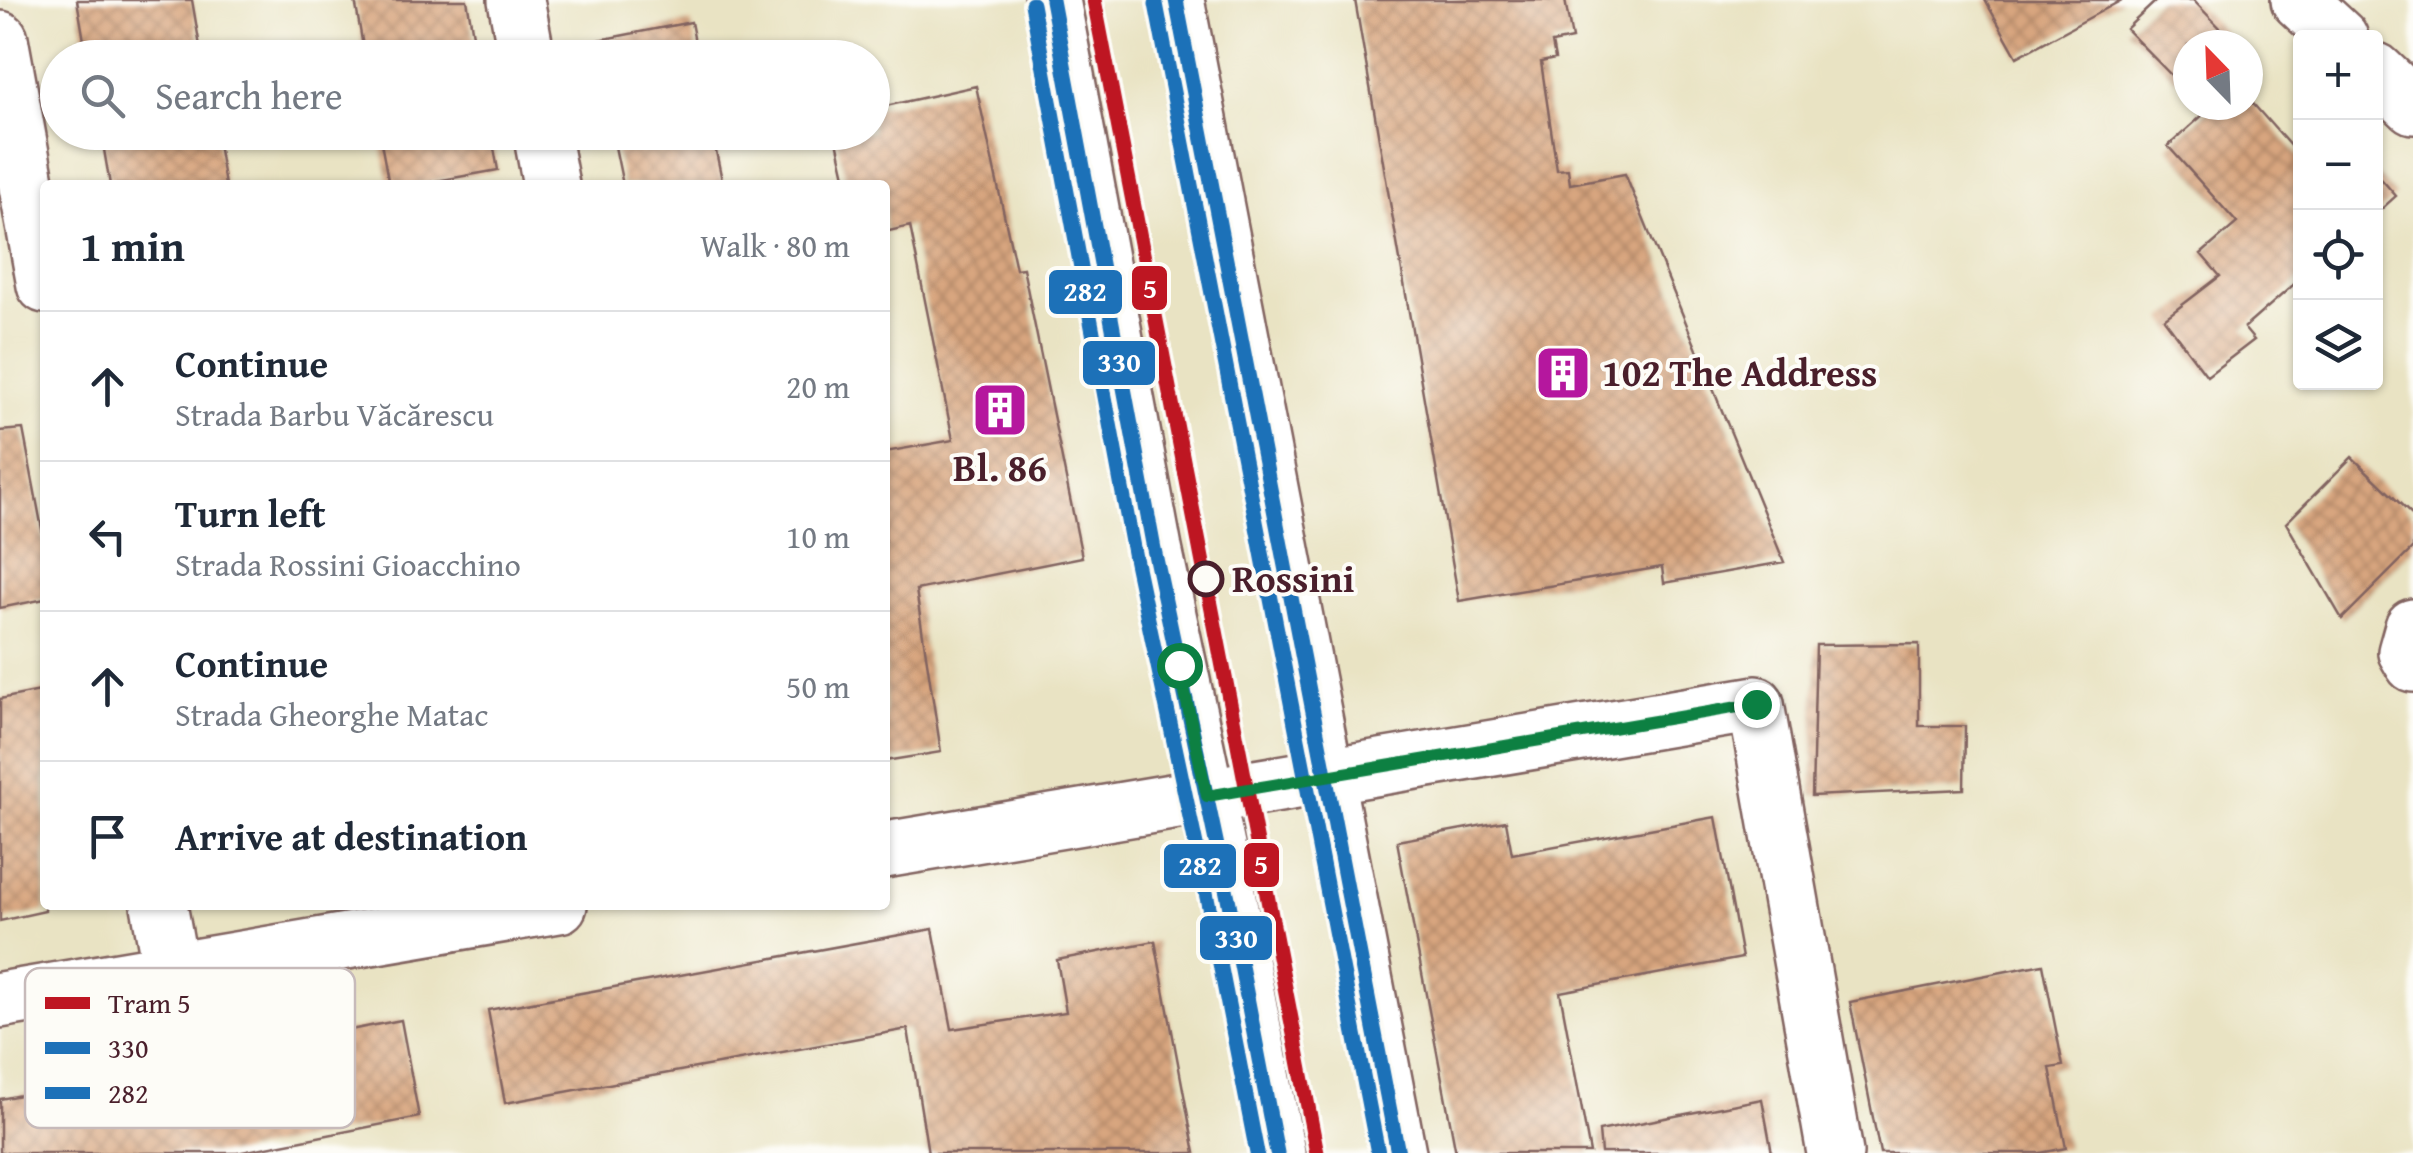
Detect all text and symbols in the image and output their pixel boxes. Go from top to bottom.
north arrow [2173,30,2263,120]
map controls [2293,30,2383,390]
button: + [2293,30,2383,120]
search box [40,40,890,150]
text: Search here [155,67,343,123]
icon: search [75,68,130,123]
button: − [2293,120,2383,210]
button: locate [2293,210,2383,300]
text: 1 min [80,215,185,276]
text: Walk · 80 m [700,222,850,269]
line badge: 5 [1130,264,1169,312]
text: 5 [1143,267,1157,308]
line badge: 282 [1047,268,1124,316]
text: 282 [1063,270,1107,311]
button: layers [2293,300,2383,390]
text: Continue [175,335,328,391]
line badge: 330 [1081,339,1157,387]
text: 330 [1097,341,1141,382]
building icon: 102 The Address [1533,343,1593,403]
place label: 102 The Address [1602,344,1877,400]
icon: ahead [80,359,135,414]
text: 20 m [786,363,850,410]
building icon: Bl. 86 [970,380,1030,440]
text: Strada Barbu Văcărescu [175,391,494,438]
place label: Bl. 86 [953,439,1047,495]
text: Turn left [175,485,326,541]
icon: left [80,509,135,564]
text: 10 m [786,513,850,560]
text: Strada Rossini Gioacchino [175,541,521,588]
place label: Rossini [1232,550,1354,606]
marker: Rossini [1189,562,1223,596]
text: Continue [175,635,328,691]
route start [1157,643,1203,689]
icon: ahead [80,659,135,714]
text: 50 m [786,663,850,710]
route end [1734,682,1780,728]
text: Strada Gheorghe Matac [175,691,488,738]
text: Arrive at destination [175,808,528,864]
icon: arrive [80,809,135,864]
line badge: 5 [1242,841,1281,889]
line badge: 282 [1162,842,1238,890]
text: 5 [1254,843,1268,884]
text: 282 [1178,844,1222,885]
line badge: 330 [1198,914,1274,962]
text: 330 [1214,917,1258,958]
legend [25,968,355,1128]
text: Tram 5 [108,982,191,1023]
text: 330 [108,1027,148,1068]
text: 282 [108,1072,148,1113]

